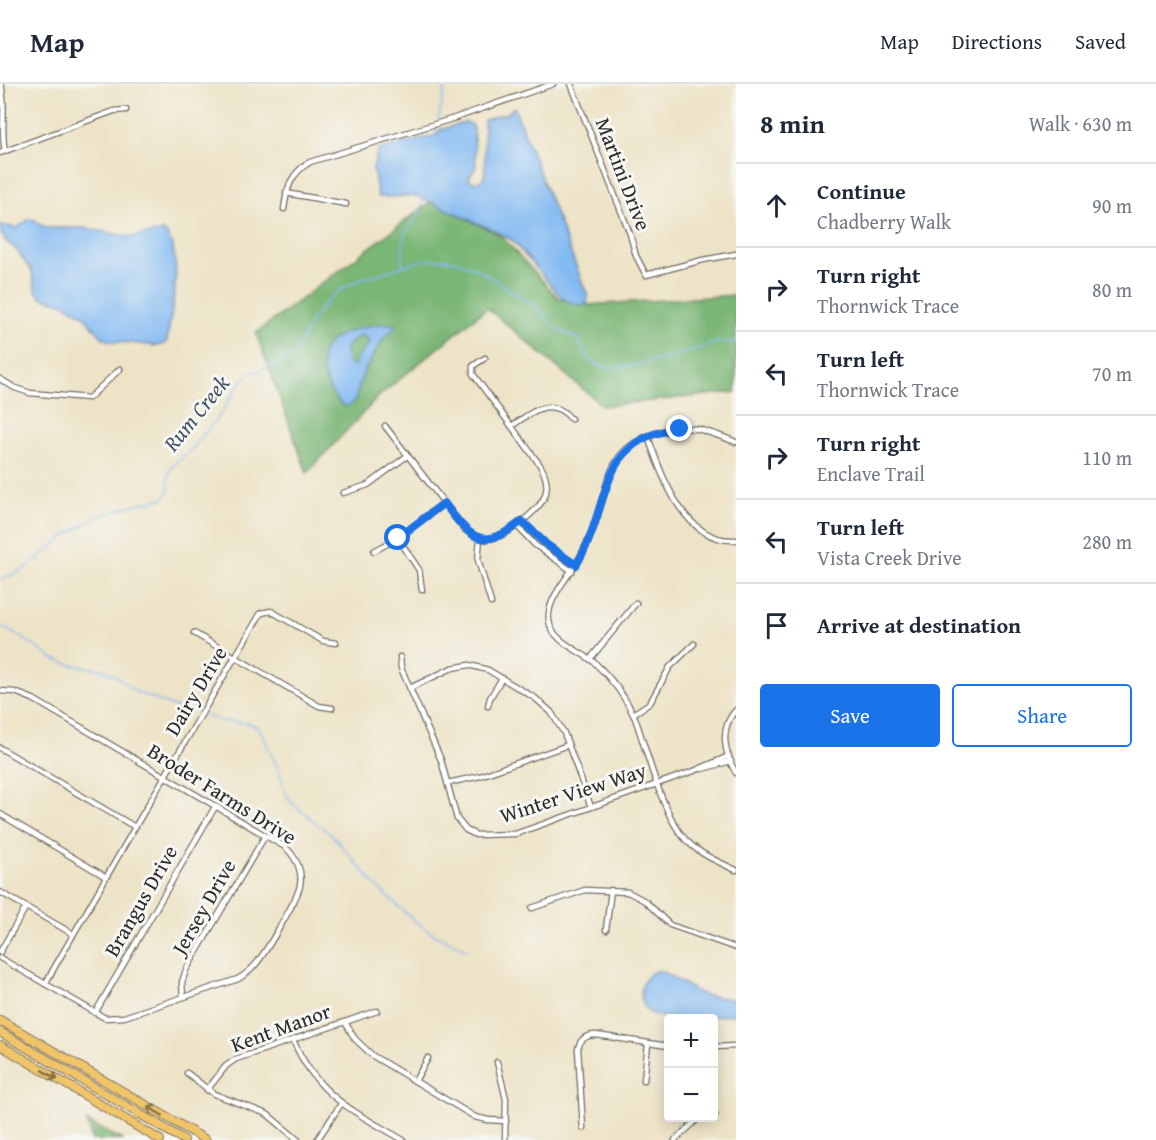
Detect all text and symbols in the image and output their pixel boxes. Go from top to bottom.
text: Map [30,21,84,62]
text: Map [880,26,919,57]
text: Directions [952,26,1042,57]
text: Saved [1075,26,1126,57]
text: 8 min [760,104,825,143]
text: Walk · 630 m [1029,109,1132,138]
street label: Martini Drive [588,113,659,235]
text: Continue [817,175,906,207]
icon: ahead [760,189,793,222]
text: 90 m [1092,191,1132,220]
text: Chadberry Walk [817,207,951,236]
text: Turn right [817,259,920,291]
icon: right [760,273,793,306]
text: 80 m [1092,275,1132,304]
text: Thornwick Trace [817,291,959,320]
text: Turn left [817,343,904,375]
icon: left [760,357,793,390]
text: 70 m [1092,359,1132,388]
water label: Rum Creek [155,367,237,459]
text: Thornwick Trace [817,375,959,404]
route end [666,415,692,441]
text: Turn right [817,427,920,459]
icon: right [760,441,793,474]
text: 110 m [1082,443,1132,472]
text: Enclave Trail [817,459,925,488]
text: Turn left [817,511,904,543]
route start [384,524,410,550]
icon: left [760,525,793,558]
text: 280 m [1082,527,1132,556]
text: Vista Creek Drive [817,543,962,572]
icon: arrive [760,609,793,642]
text: Arrive at destination [817,609,1021,641]
street label: Dairy Drive [157,640,235,741]
button: Save [760,684,940,747]
button: Share [952,684,1132,747]
street label: Broder Farms Drive [142,735,303,852]
street label: Winter View Way [496,754,651,831]
street label: Brangus Drive [96,839,185,962]
street label: Jersey Drive [162,853,243,963]
street label: Kent Manor [226,995,336,1060]
map controls [664,1014,718,1122]
button: + [664,1014,718,1068]
button: − [664,1068,718,1122]
one-way arrow [41,1070,58,1082]
one-way arrow [147,1104,164,1116]

